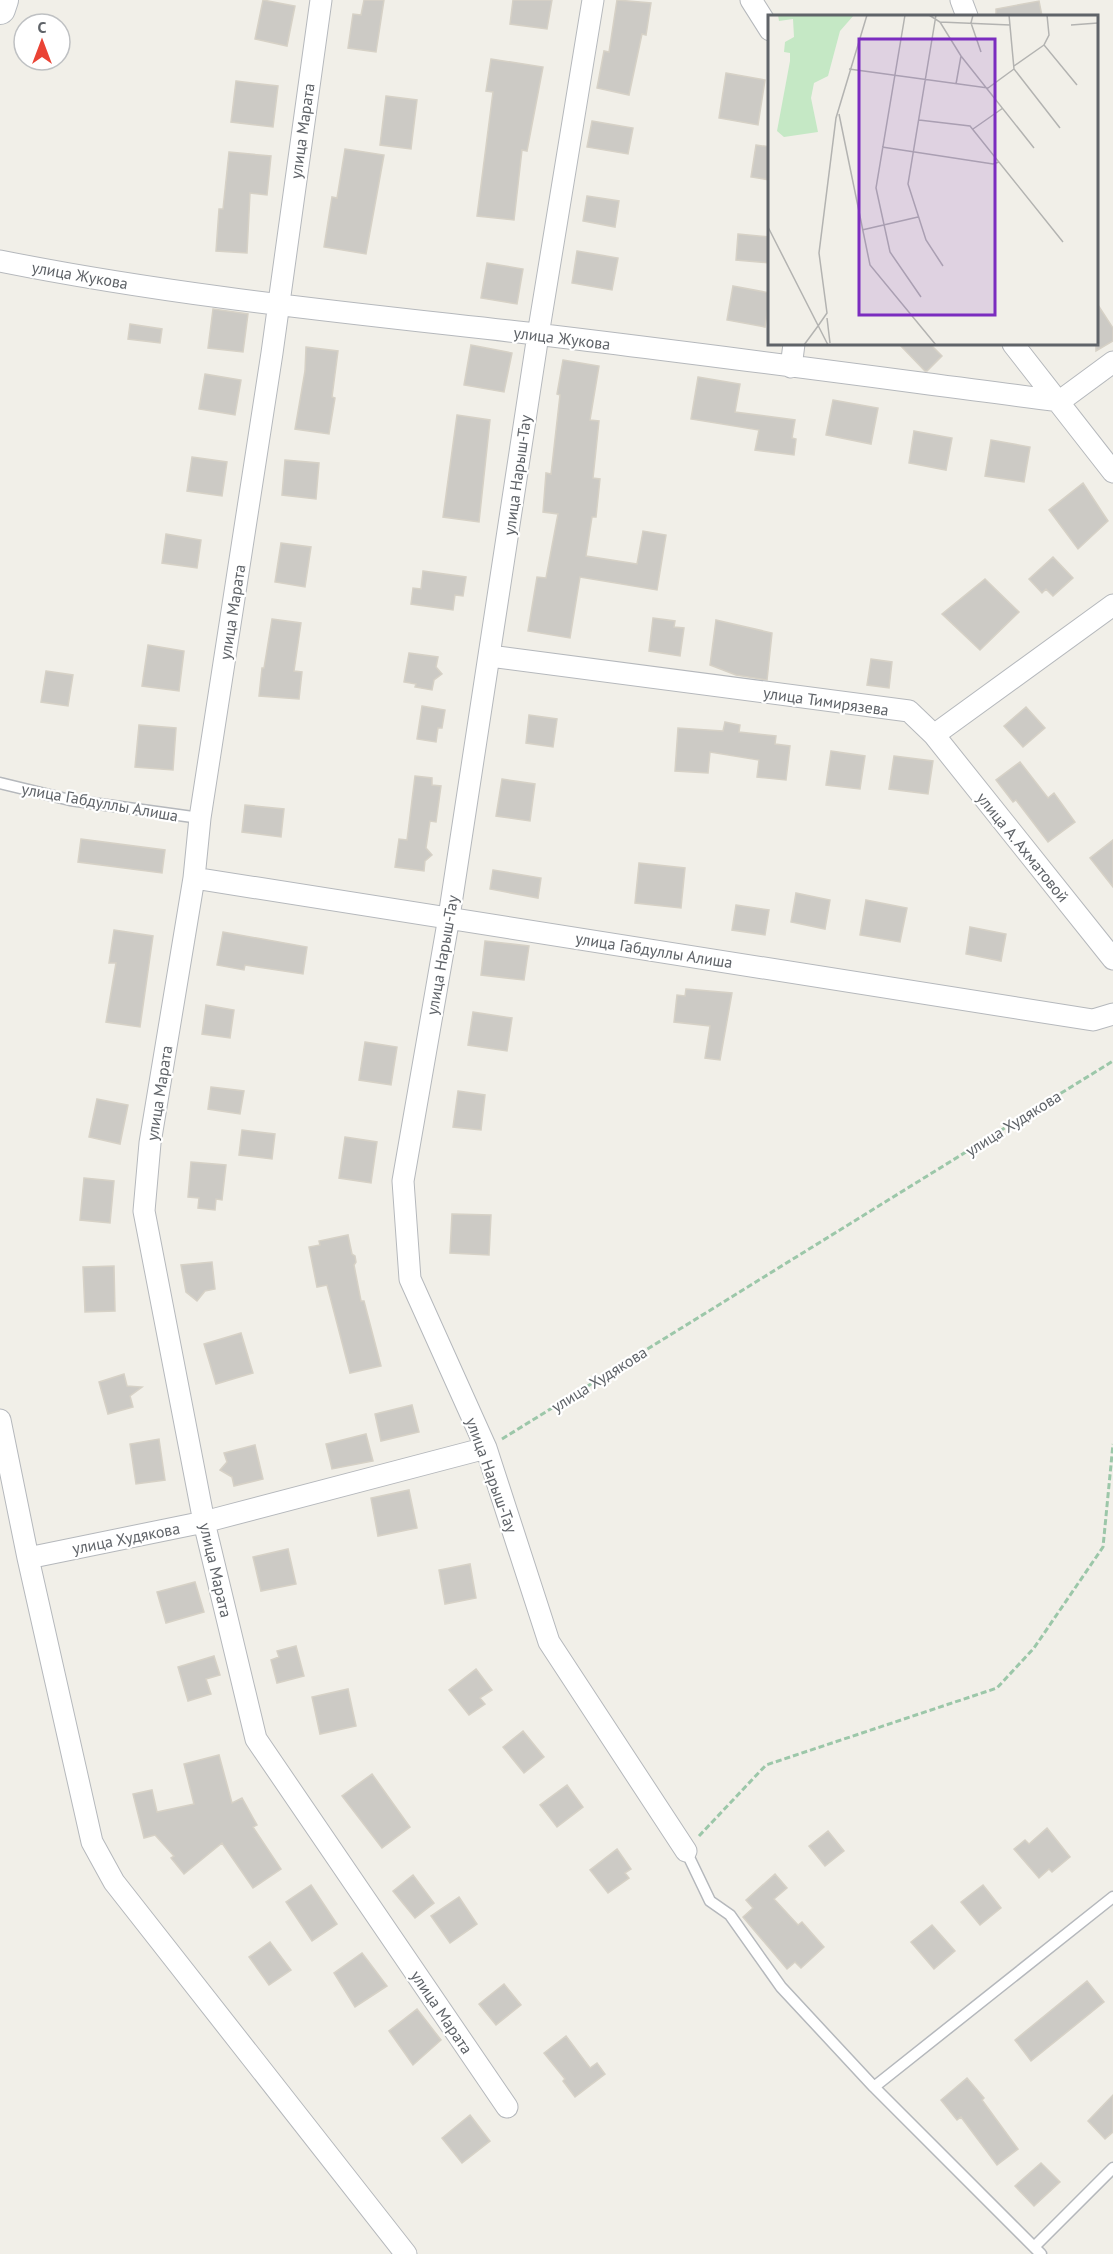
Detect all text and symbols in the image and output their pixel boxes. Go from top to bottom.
north arrow [12,12,72,72]
inset map [768,15,1098,345]
text: С [38,17,47,37]
street label: улица Марата [285,82,319,180]
street label: улица Жукова [30,257,130,293]
street label: улица Жукова [512,322,612,354]
street label: улица Нарыш-Тау [499,413,535,537]
street label: улица Марата [215,563,249,661]
street label: улица Тимирязева [762,682,890,720]
street label: улица Габдуллы Алиша [20,778,180,826]
street label: улица А. Ахматовой [973,788,1073,906]
street label: улица Нарыш-Тау [422,893,462,1017]
street label: улица Габдуллы Алиша [574,928,734,972]
street label: улица Марата [142,1044,176,1142]
street label: улица Худякова [961,1086,1065,1160]
street label: улица Худякова [547,1342,651,1416]
street label: улица Нарыш-Тау [462,1415,522,1536]
street label: улица Худякова [71,1518,181,1558]
street label: улица Марата [195,1521,237,1619]
street label: улица Марата [407,1966,477,2058]

